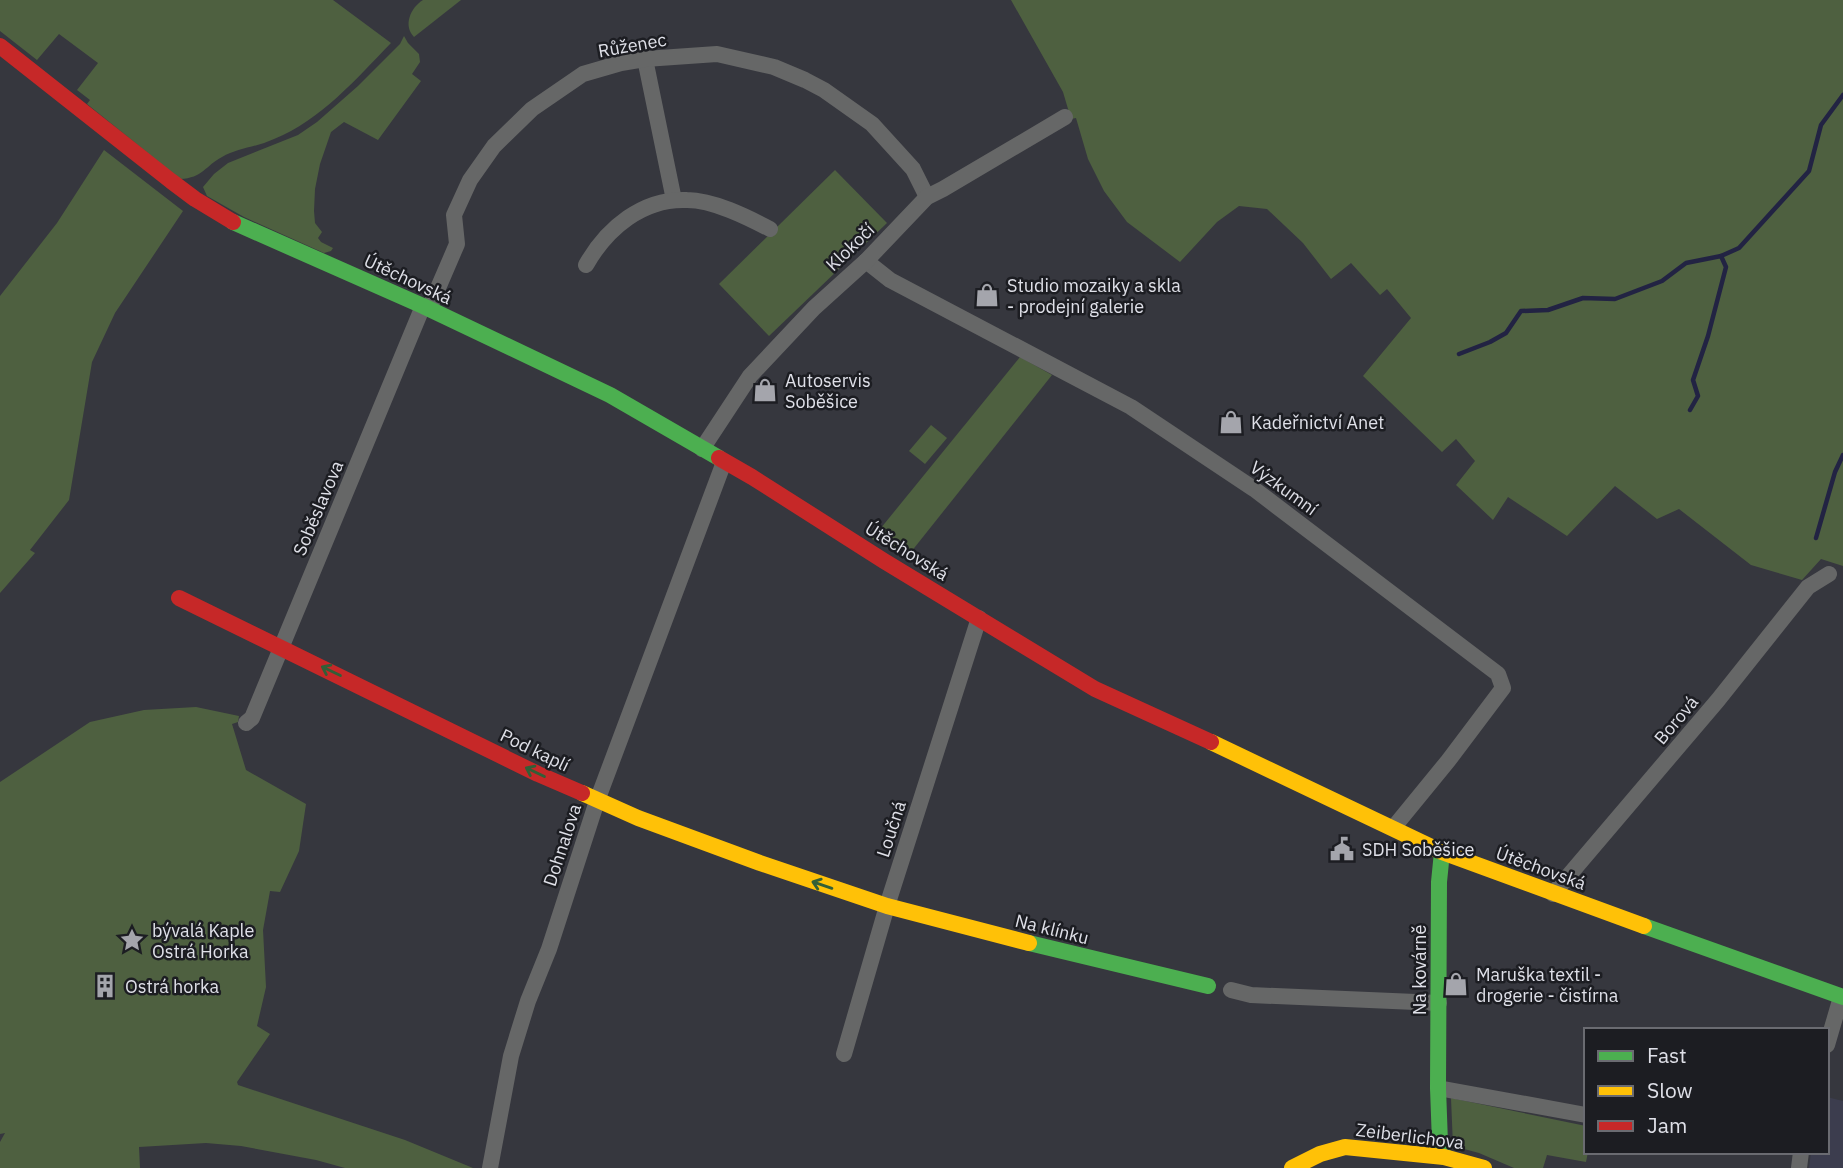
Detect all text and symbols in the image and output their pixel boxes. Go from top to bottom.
street label: Růženec [596,28,668,62]
street label: Klokočí [821,218,880,276]
street label: Útěchovská [360,249,456,309]
place label: Studio mozaiky a skla - prodejní galerie [1007,274,1181,318]
shop icon: Studio mozaiky a skla - prodejní galerie [973,281,1001,309]
place label: Autoservis Soběšice [785,369,871,413]
shop icon: Autoservis Soběšice [751,376,779,404]
shop icon: Kadeřnictví Anet [1217,408,1245,436]
place label: Kadeřnictví Anet [1251,411,1384,434]
street label: Výzkumní [1246,456,1323,521]
street label: Soběslavova [288,457,348,559]
street label: Útěchovská [861,516,953,586]
one-way arrow [321,664,342,678]
street label: Borová [1649,691,1703,749]
street label: Pod kaplí [497,723,574,777]
one-way arrow [525,764,546,778]
street label: Loučná [871,797,911,860]
street label: Dohnalova [538,800,586,889]
public building icon: SDH Soběšice [1328,835,1356,863]
place label: SDH Soběšice [1362,838,1475,861]
street label: Útěchovská [1493,841,1590,895]
one-way arrow [811,878,833,891]
street label: Na klínku [1013,909,1091,949]
place label: bývalá Kaple Ostrá Horka [152,919,254,963]
street label: Na kovárně [1408,925,1431,1015]
place icon: bývalá Kaple Ostrá Horka [118,926,146,954]
place label: Maruška textil - drogerie - čistírna [1476,963,1619,1007]
shop icon: Maruška textil - drogerie - čistírna [1442,970,1470,998]
building icon: Ostrá horka [91,972,119,1000]
place label: Ostrá horka [125,975,219,998]
legend [1584,1028,1829,1154]
text: Fast [1647,1041,1687,1069]
text: Slow [1647,1076,1693,1104]
text: Jam [1647,1111,1687,1139]
street label: Zeiberlichova [1355,1118,1466,1154]

